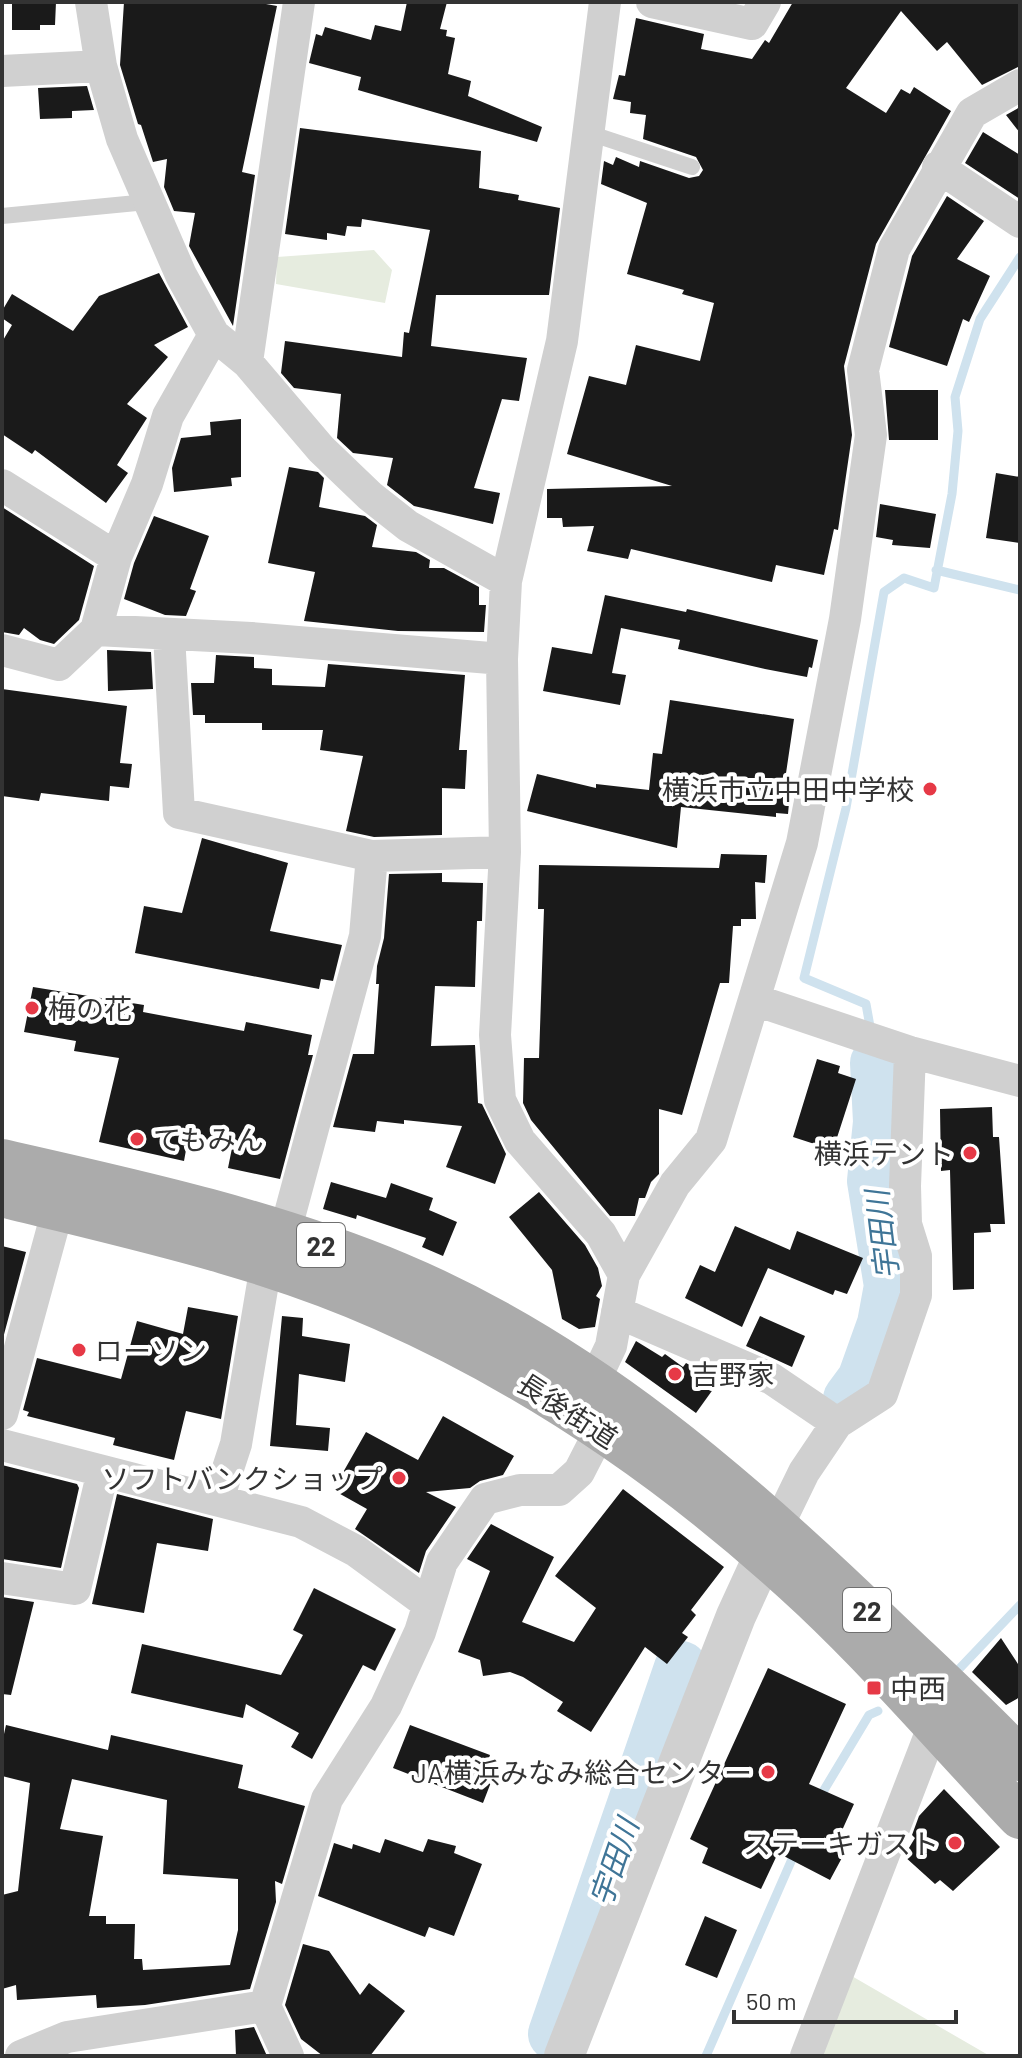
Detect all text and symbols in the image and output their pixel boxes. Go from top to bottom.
place label: 横浜市立中田中学校 [662,772,914,806]
marker: 横浜市立中田中学校 [921,780,939,798]
place label: 梅の花 [48,991,132,1025]
marker: 梅の花 [23,999,41,1017]
place label: てもみん [153,1122,264,1156]
marker: てもみん [128,1130,146,1148]
place label: 横浜テント [814,1136,954,1170]
marker: 横浜テント [961,1144,979,1162]
water label: 宇田川 [857,1185,904,1282]
road number: 22 [297,1223,345,1267]
place label: ローソン [95,1333,207,1367]
marker: ローソン [70,1341,88,1359]
place label: 吉野家 [691,1357,775,1391]
street label: 長後街道 [512,1365,624,1455]
marker: 吉野家 [666,1365,684,1383]
place label: ソフトバンクショップ [102,1461,383,1495]
marker: ソフトバンクショップ [390,1469,408,1487]
road number: 22 [843,1588,891,1632]
place label: 中西 [890,1671,946,1705]
marker: 中西 [865,1679,883,1697]
place label: JA横浜みなみ総合センター [411,1755,752,1789]
marker: JA横浜みなみ総合センター [759,1763,777,1781]
water label: 宇田川 [581,1811,646,1910]
place label: ステーキガスト [743,1826,939,1860]
marker: ステーキガスト [946,1834,964,1852]
scale bar [734,1974,956,2024]
text: 50 m [746,1986,797,2015]

